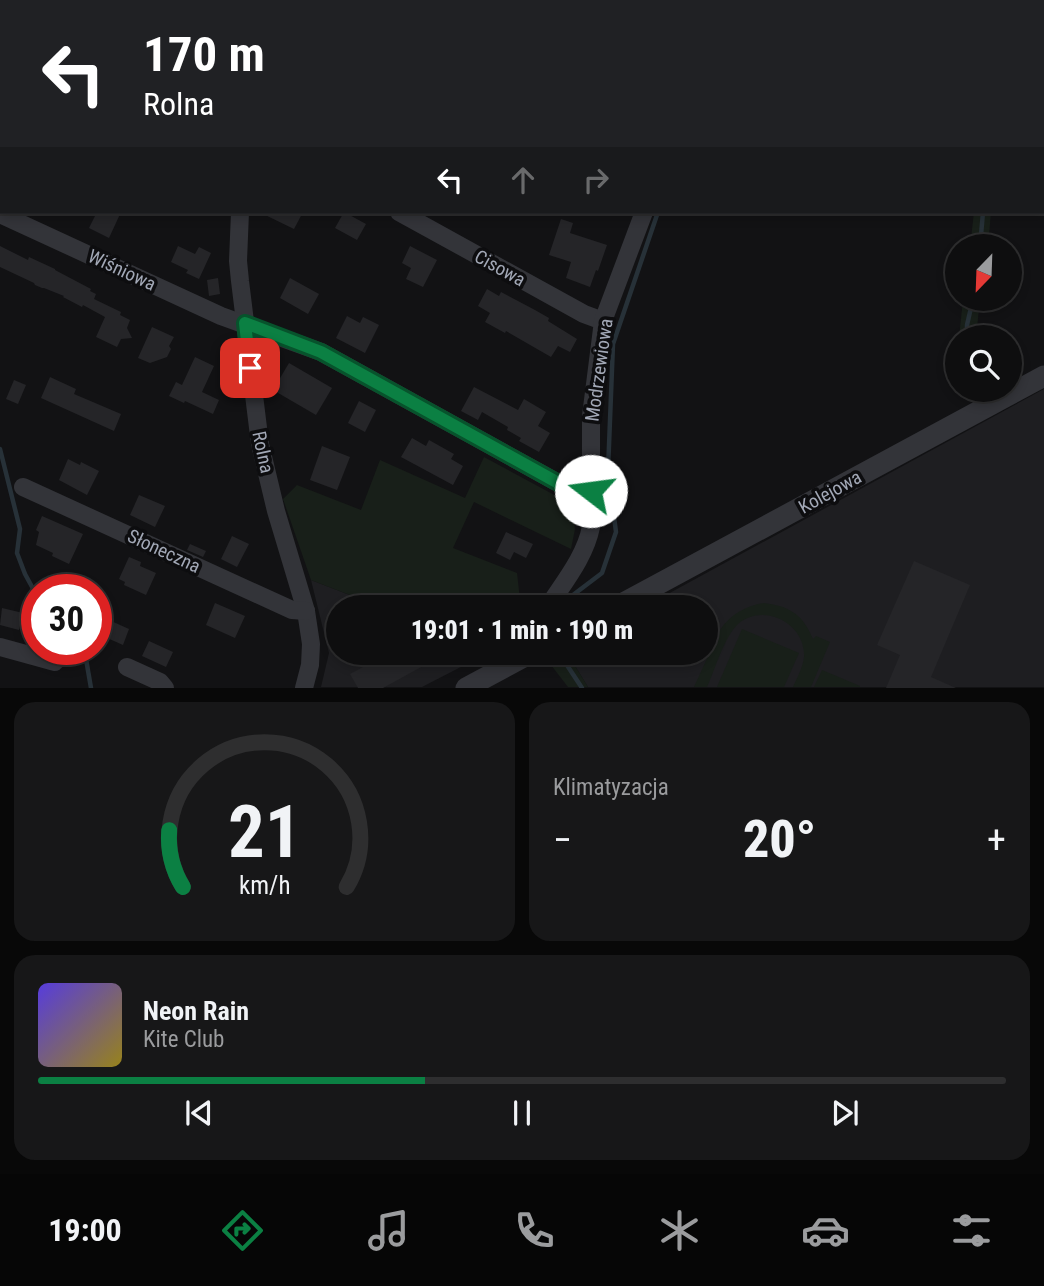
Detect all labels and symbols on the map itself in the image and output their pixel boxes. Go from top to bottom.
north arrow [945,234,1022,312]
street label: Wiśniowa [84,244,160,296]
street label: Cisowa [470,245,530,291]
street label: Modrzewiowa [580,317,618,423]
pin [220,338,280,398]
street label: Rolna [247,429,279,475]
position arrow [554,454,628,528]
street label: Kolejowa [795,465,865,519]
street label: Słoneczna [124,524,204,578]
speed limit sign: 30 [21,574,112,665]

